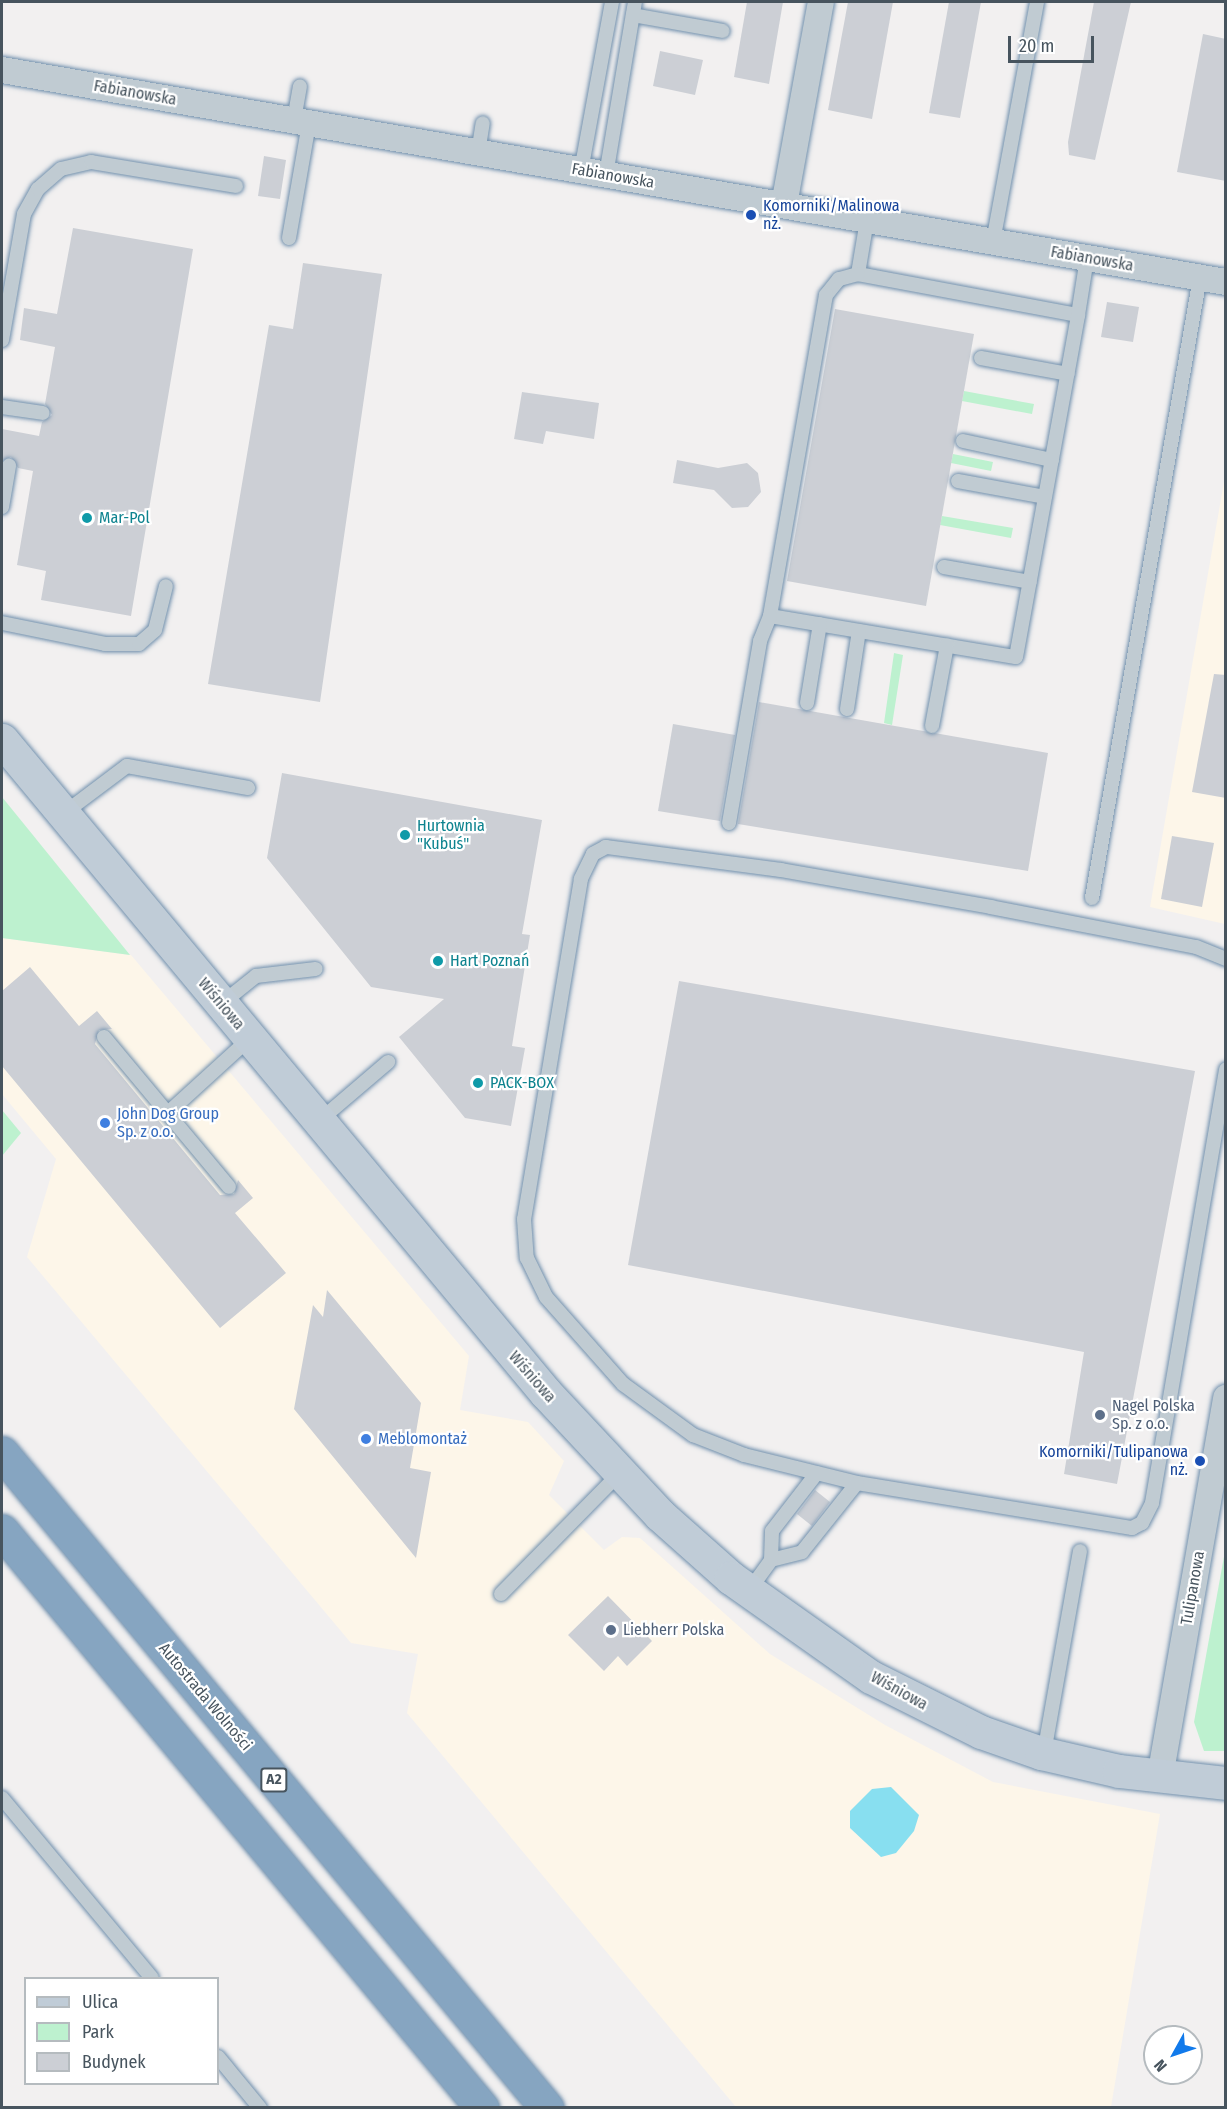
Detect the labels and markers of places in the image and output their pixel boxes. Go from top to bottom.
place label: Komorniki/Malinowa nż. [763,196,900,234]
marker: Komorniki/Malinowa nż. [744,208,758,222]
place label: Mar-Pol [99,508,150,528]
marker: Mar-Pol [80,511,94,525]
place label: Hurtownia "Kubuś" [417,816,485,854]
marker: Hurtownia "Kubuś" [398,828,412,842]
place label: Hart Poznań [450,951,529,971]
marker: Hart Poznań [431,954,445,968]
place label: PACK-BOX [490,1073,554,1093]
marker: PACK-BOX [471,1076,485,1090]
place label: John Dog Group Sp. z o.o. [117,1104,219,1142]
marker: John Dog Group Sp. z o.o. [98,1116,112,1130]
place label: Nagel Polska Sp. z o.o. [1112,1396,1195,1434]
marker: Nagel Polska Sp. z o.o. [1093,1408,1107,1422]
place label: Meblomontaż [378,1429,467,1449]
marker: Meblomontaż [359,1432,373,1446]
place label: Komorniki/Tulipanowa nż. [1039,1442,1188,1480]
marker: Komorniki/Tulipanowa nż. [1193,1454,1207,1468]
place label: Liebherr Polska [623,1620,724,1640]
marker: Liebherr Polska [604,1623,618,1637]

